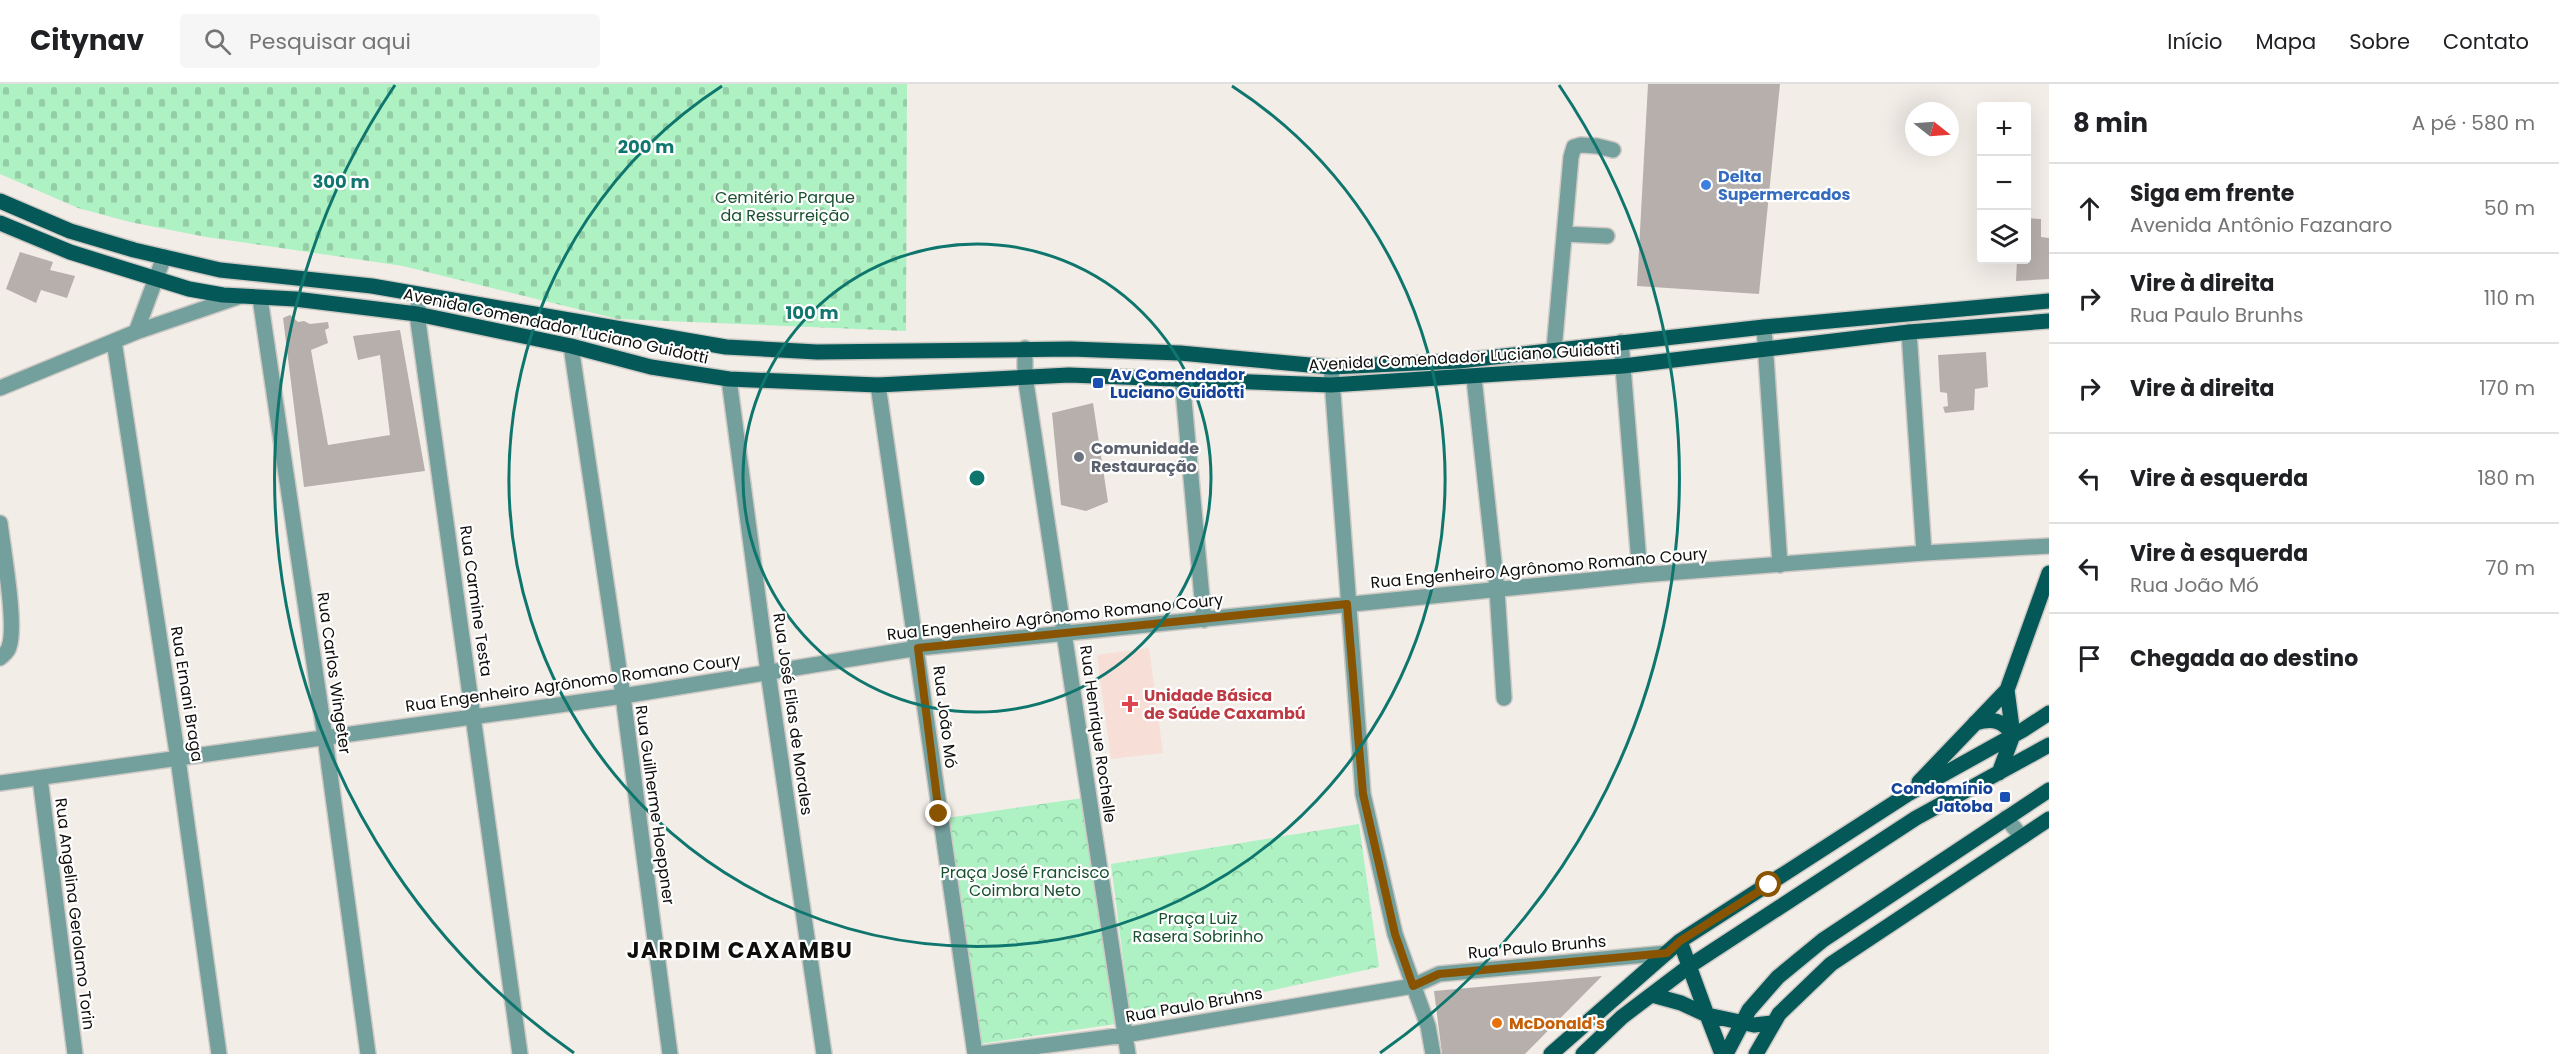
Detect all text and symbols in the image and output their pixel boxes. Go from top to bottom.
search box [180,14,600,68]
text: Citynav [30,21,144,60]
icon: search [201,25,234,58]
text: Pesquisar aqui [249,26,411,57]
text: Início [2167,27,2222,56]
text: Mapa [2255,27,2316,56]
text: Sobre [2349,27,2410,56]
text: Contato [2443,27,2529,56]
north arrow [1905,102,1959,156]
map controls [1977,102,2031,264]
button: + [1977,102,2031,156]
text: 8 min [2073,105,2148,141]
text: A pé · 580 m [2412,109,2535,137]
text: 200 m [618,134,674,159]
button: − [1977,156,2031,210]
place label: Delta Supermercados [1718,165,1850,206]
text: 300 m [312,169,370,194]
marker: Delta Supermercados [1699,178,1713,192]
text: Siga em frente [2130,178,2294,209]
park label: Cemitério Parque da Ressurreição [715,186,855,227]
icon: ahead [2073,192,2106,225]
text: 50 m [2484,194,2535,222]
button: layers [1977,210,2031,264]
text: Avenida Antônio Fazanaro [2130,211,2392,239]
text: Vire à direita [2130,268,2275,299]
street label: Avenida Comendador Luciano Guidotti [401,282,711,370]
icon: right [2073,282,2106,315]
text: 110 m [2484,284,2535,312]
text: 100 m [785,300,839,325]
text: Rua Paulo Brunhs [2130,301,2303,329]
street label: Avenida Comendador Luciano Guidotti [1308,337,1620,377]
place label: Av Comendador Luciano Guidotti [1110,363,1245,404]
icon: right [2073,372,2106,405]
text: Vire à direita [2130,373,2275,404]
text: 170 m [2479,374,2535,402]
marker: Av Comendador Luciano Guidotti [1091,376,1105,390]
place label: Comunidade Restauração [1091,437,1199,478]
marker: Comunidade Restauração [1072,450,1086,464]
icon: left [2073,462,2106,495]
text: Vire à esquerda [2130,463,2308,494]
text: 180 m [2477,464,2535,492]
centre of rings [967,468,987,488]
street label: Rua Carmine Testa [454,524,498,678]
text: Vire à esquerda [2130,538,2308,569]
street label: Rua Engenheiro Agrônomo Romano Coury [1370,542,1708,594]
icon: left [2073,552,2106,585]
text: 70 m [2486,554,2535,582]
text: Rua João Mó [2130,571,2259,599]
street label: Rua Engenheiro Agrônomo Romano Coury [886,588,1224,646]
street label: Rua Carlos Wingeter [311,591,357,755]
street label: Rua José Elias de Morales [767,611,819,817]
street label: Rua Ernani Braga [165,625,209,763]
icon: arrive [2073,642,2106,675]
text: Chegada ao destino [2130,643,2358,674]
street label: Rua Henrique Rochelle [1074,644,1122,824]
street label: Rua Engenheiro Agrônomo Romano Coury [404,648,742,718]
street label: Rua João Mó [927,664,963,770]
place label: Unidade Básica de Saúde Caxambú [1144,684,1306,725]
marker: Unidade Básica de Saúde Caxambú [1121,695,1139,713]
street label: Rua Guilherme Hoeppner [630,704,680,906]
place label: Condomínio Jatoba [1891,777,1993,818]
marker: Condomínio Jatoba [1998,790,2012,804]
street label: Rua Angelina Gerolamo Torin [49,797,101,1031]
route end [925,800,951,826]
park label: Praça José Francisco Coimbra Neto [940,861,1110,902]
route start [1755,871,1781,897]
park label: Praça Luiz Rasera Sobrinho [1133,907,1263,948]
street label: Rua Paulo Brunhs [1467,930,1607,964]
district label: JARDIM CAXAMBU [627,935,853,966]
street label: Rua Paulo Bruhns [1124,982,1264,1028]
place label: McDonald's [1509,1012,1605,1035]
marker: McDonald's [1490,1016,1504,1030]

